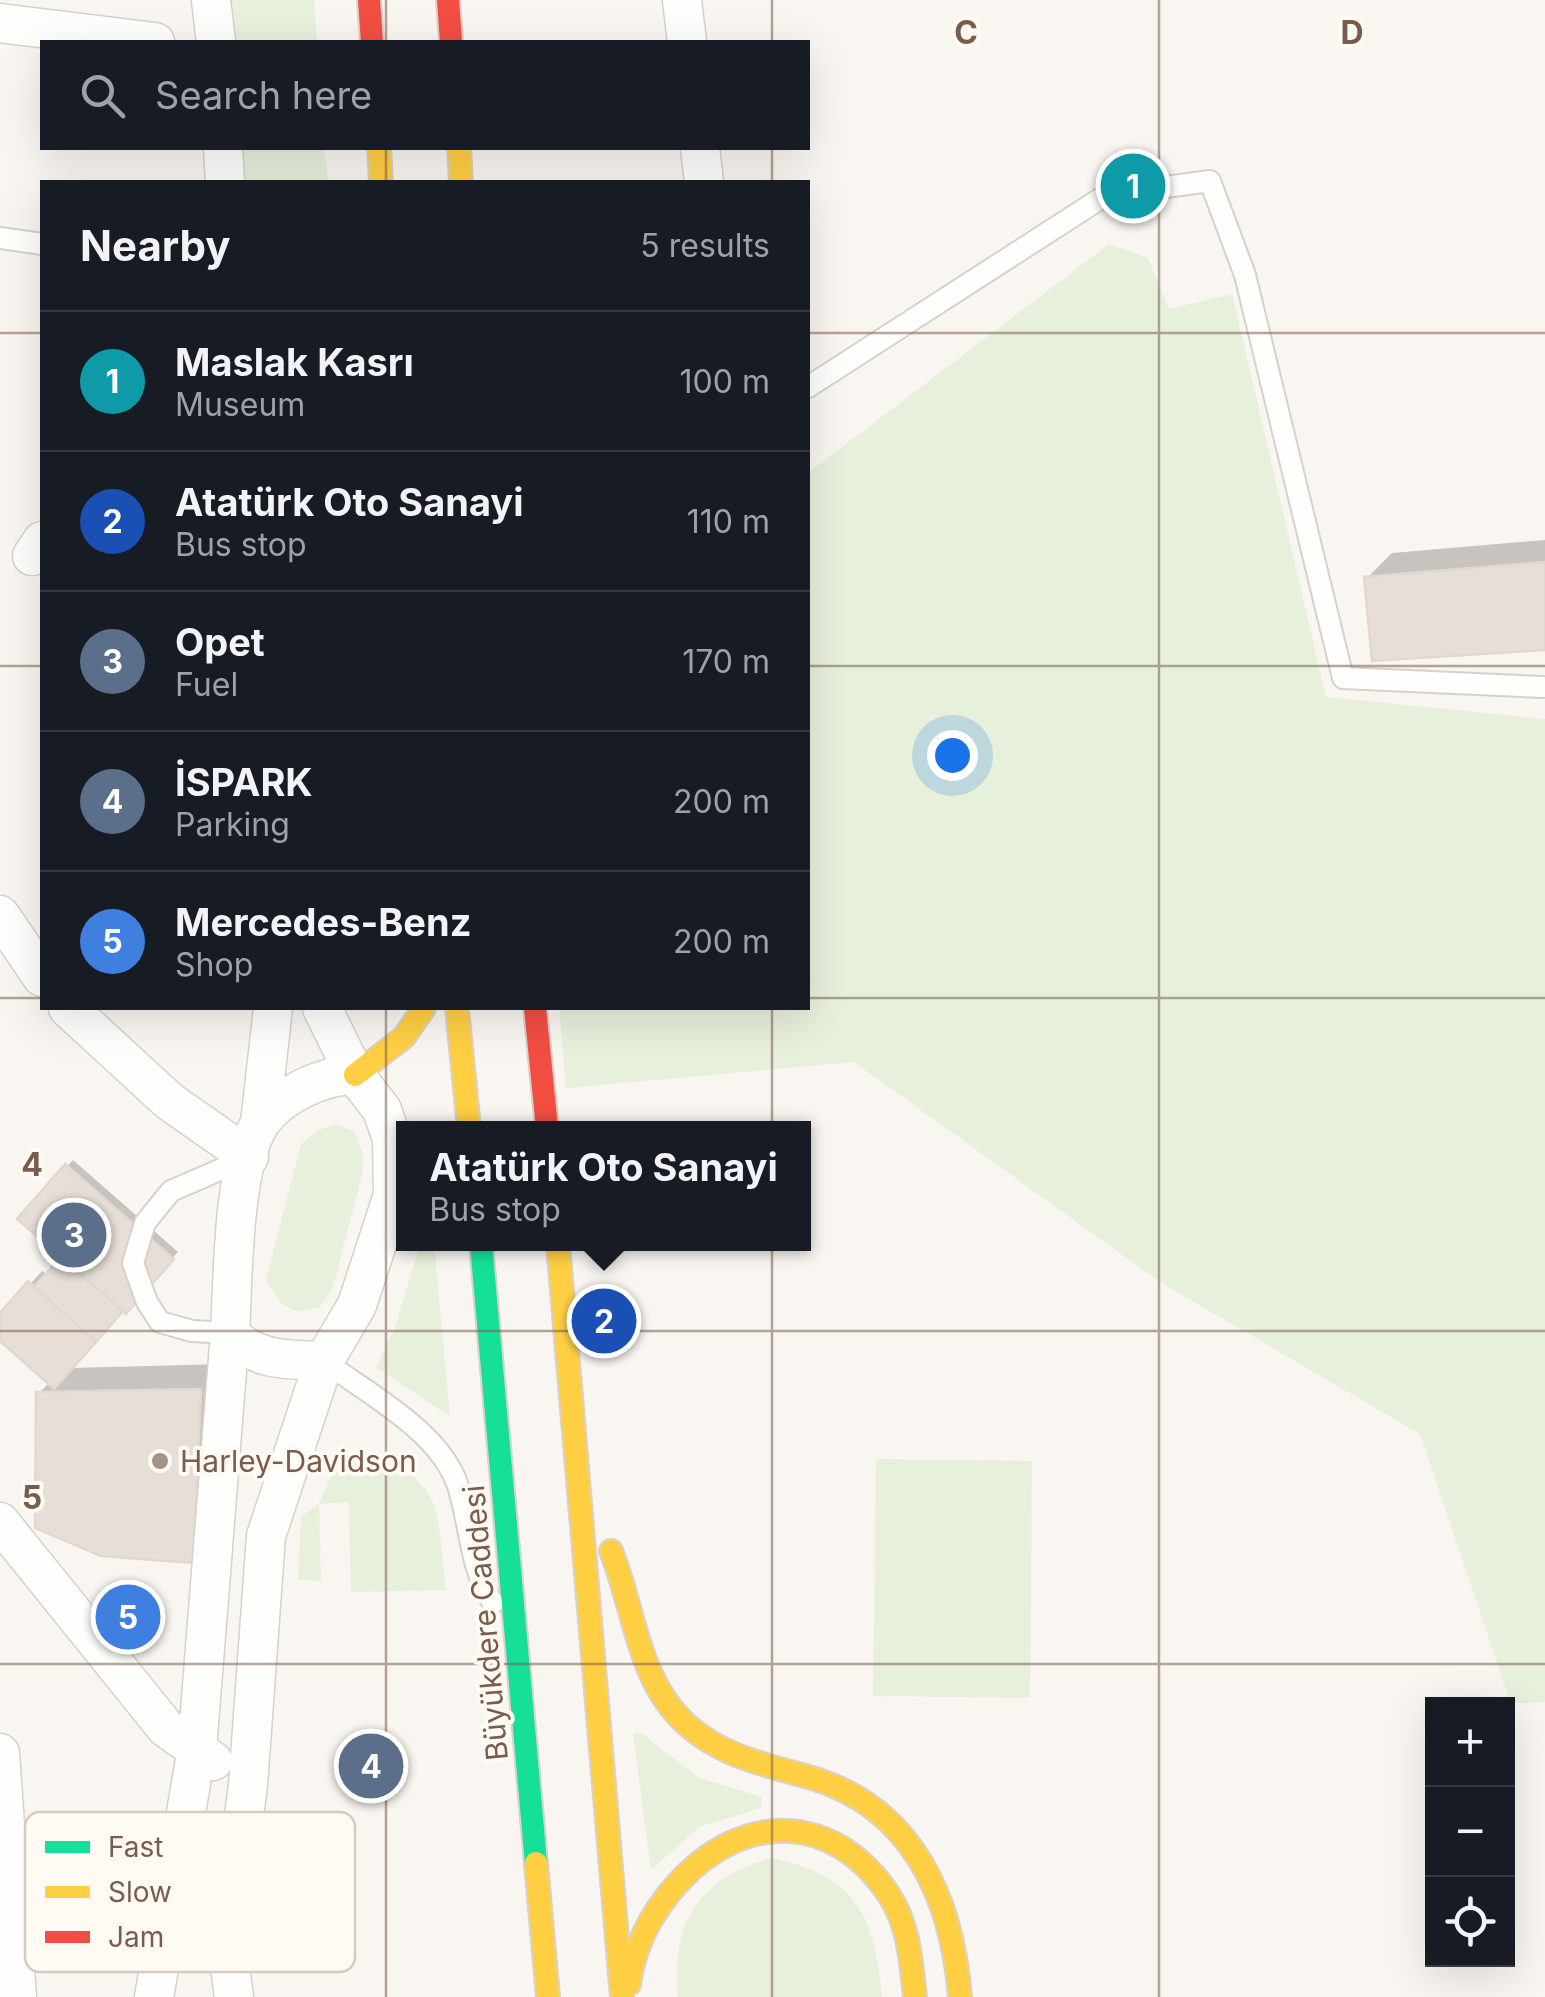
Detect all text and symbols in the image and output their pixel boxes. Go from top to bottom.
text: C [954,13,978,52]
text: D [1340,13,1364,52]
search box [40,40,810,150]
icon: search [75,68,130,123]
text: Search here [155,72,372,118]
pin: 1 [1100,148,1166,224]
text: Nearby [80,220,231,271]
text: 5 results [640,226,770,265]
text: Maslak Kasrı [175,339,414,385]
text: 1 [106,362,119,401]
text: 100 m [680,362,770,401]
text: Museum [175,385,305,424]
text: Atatürk Oto Sanayi [175,479,524,525]
text: 2 [102,502,123,541]
text: 110 m [687,502,770,541]
text: Bus stop [175,525,307,564]
text: Opet [175,619,265,665]
text: 3 [102,642,123,681]
text: 170 m [682,642,770,681]
text: Fuel [175,665,238,704]
your location [927,730,978,781]
text: İSPARK [175,759,313,805]
text: 4 [102,782,123,821]
text: 200 m [673,782,770,821]
text: Parking [175,805,290,844]
text: Mercedes-Benz [175,899,471,945]
text: 5 [102,922,123,961]
text: 200 m [673,922,770,961]
text: Shop [175,945,253,984]
popup [396,1121,811,1251]
text: Atatürk Oto Sanayi [429,1144,778,1190]
text: 4 [21,1145,43,1184]
text: Bus stop [429,1190,561,1229]
pin: 3 [42,1198,106,1272]
pin: 2 [572,1284,636,1358]
place label: Harley-Davidson [180,1443,417,1479]
marker: Harley-Davidson [149,1450,171,1472]
text: 5 [22,1478,42,1517]
street label: Büyükdere Caddesi [455,1484,515,1762]
pin: 5 [96,1580,160,1654]
map controls [1425,1697,1515,1967]
button: + [1425,1697,1515,1787]
pin: 4 [338,1728,404,1804]
button: − [1425,1787,1515,1877]
legend [25,1812,355,1972]
text: Fast [108,1830,164,1864]
text: Slow [108,1875,172,1909]
button: locate [1425,1877,1515,1967]
text: Jam [108,1920,164,1954]

